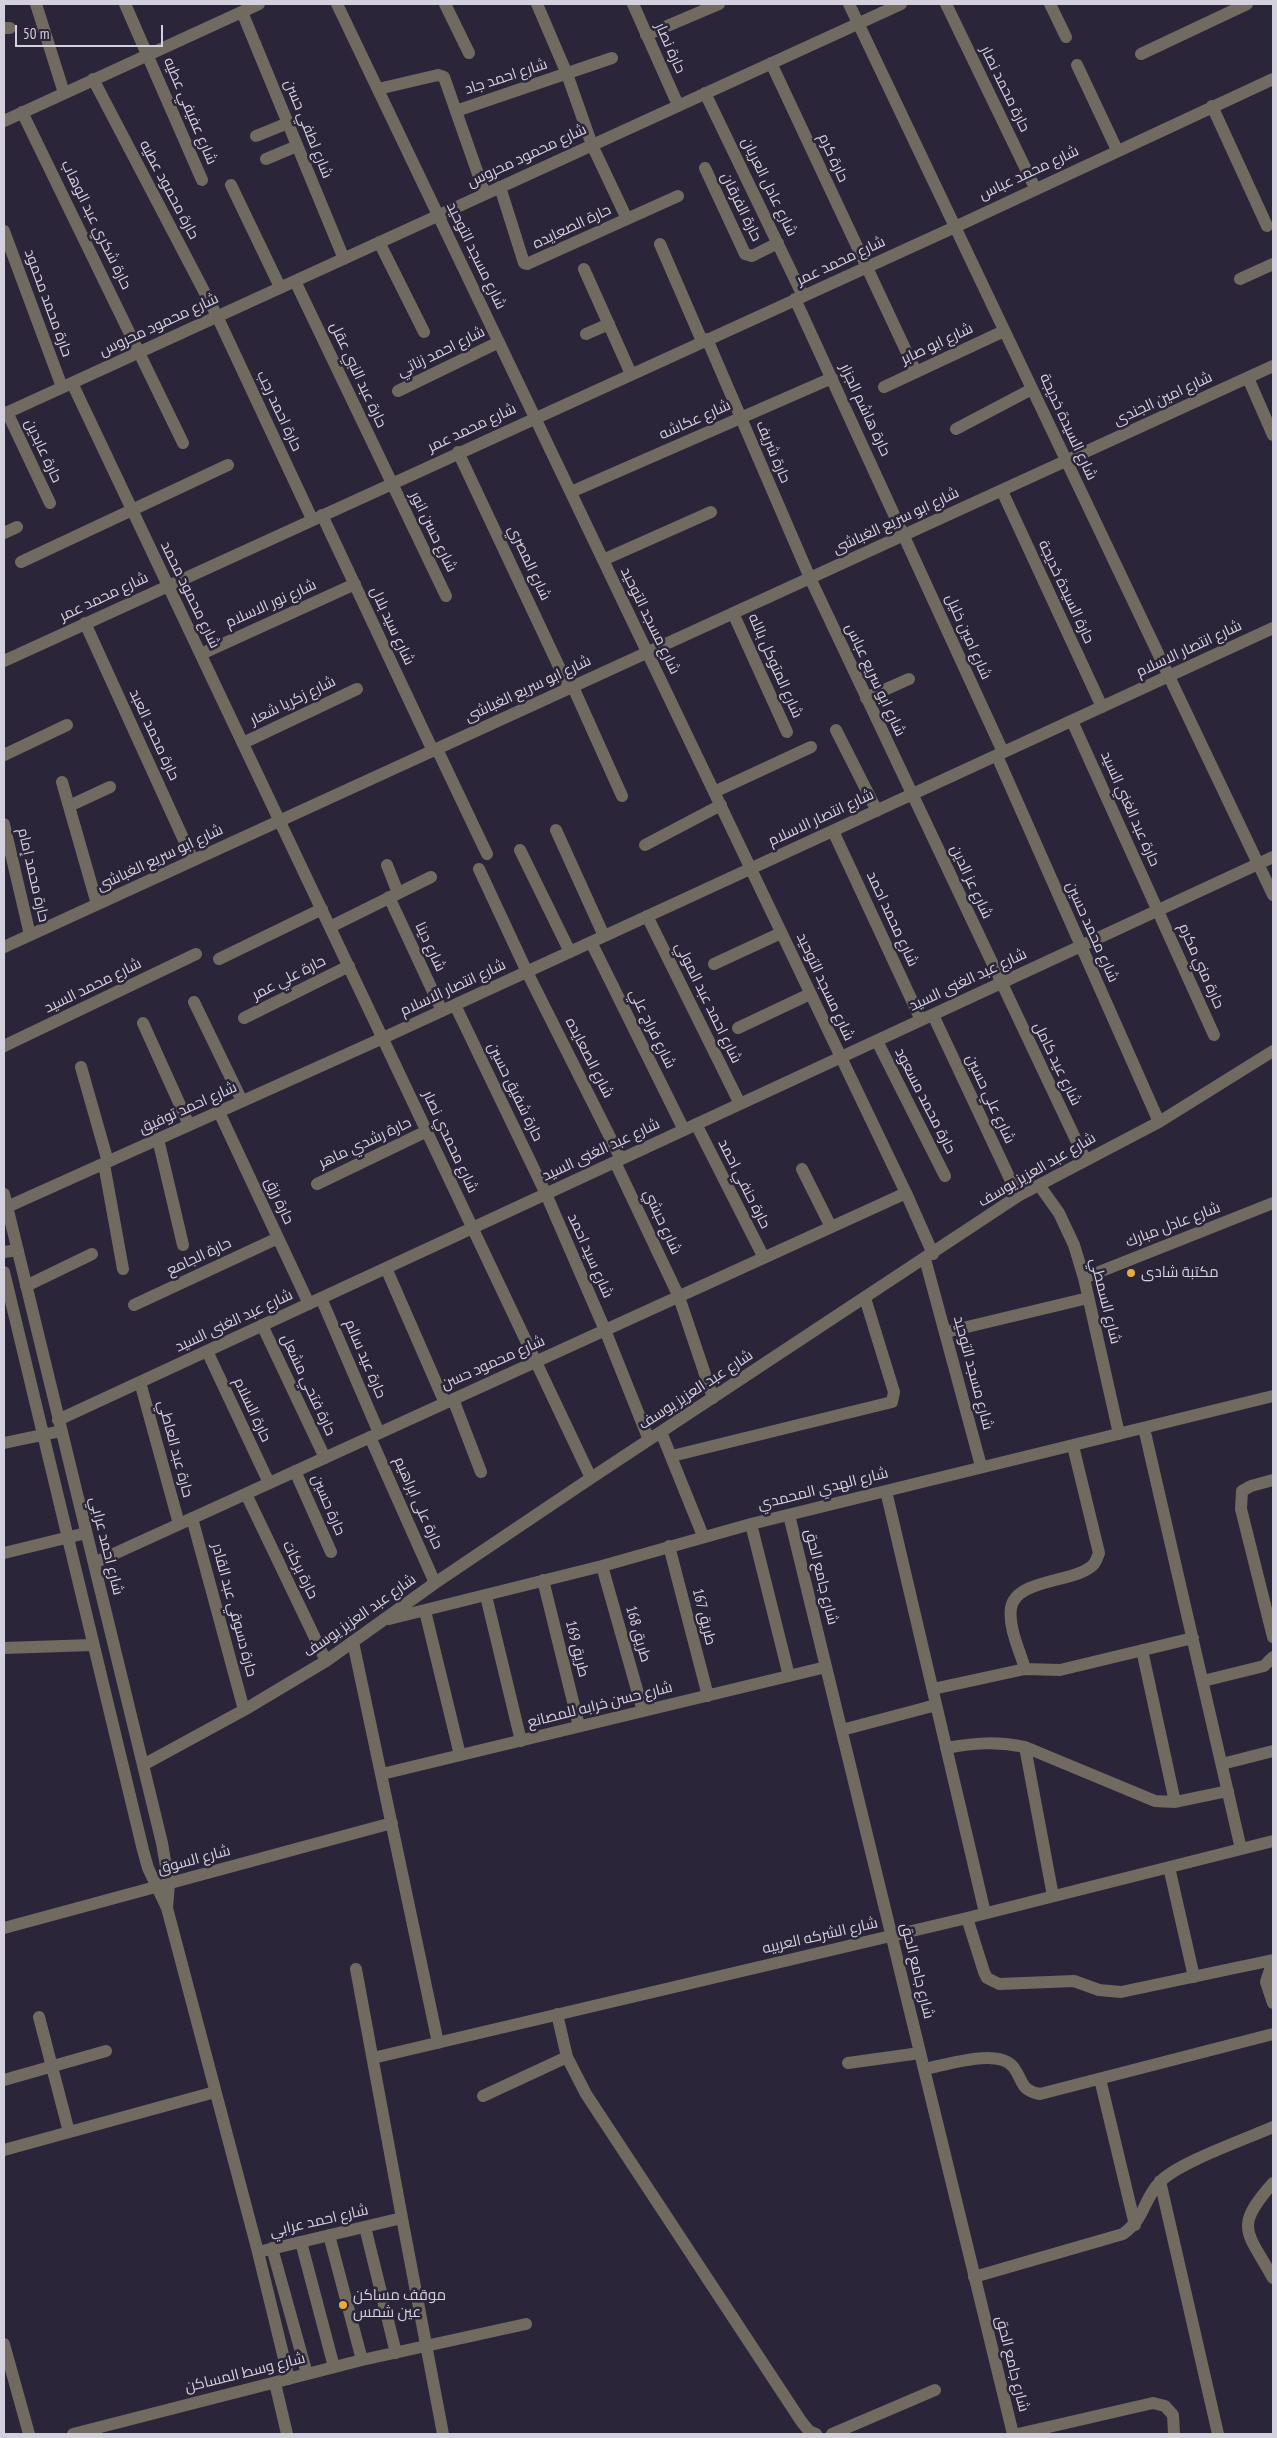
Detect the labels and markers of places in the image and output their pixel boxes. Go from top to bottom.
place label: مكتبة شادى [1141,1264,1219,1282]
marker: مكتبة شادى [1125,1267,1137,1279]
place label: موقف مساكن عين شمس [353,2287,446,2322]
marker: موقف مساكن عين شمس [337,2299,349,2311]

